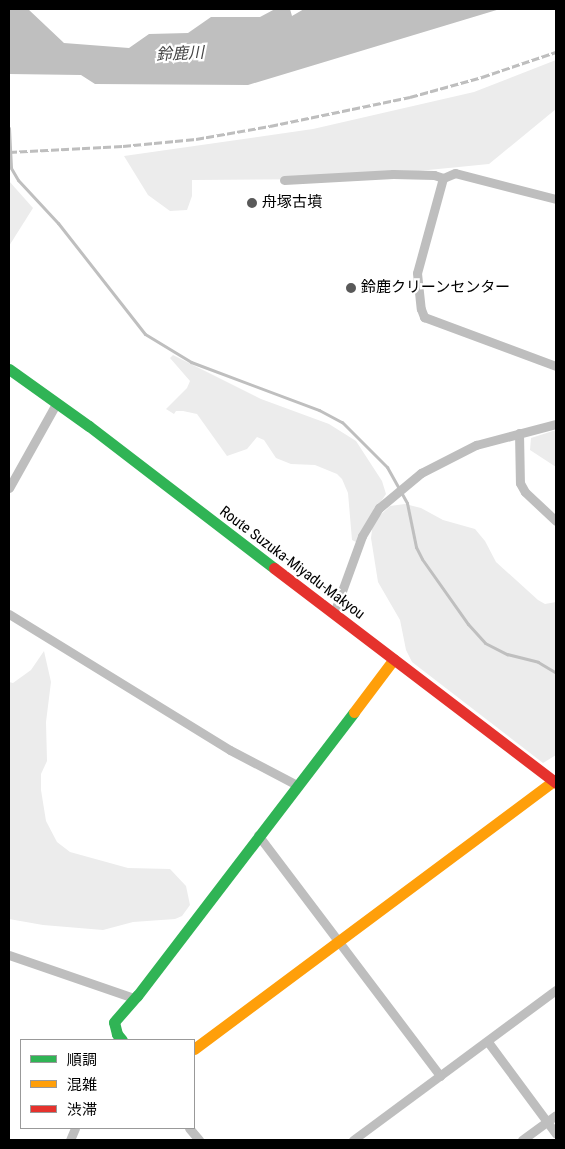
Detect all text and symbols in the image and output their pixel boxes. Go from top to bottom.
water label: 鈴鹿川 [156,43,204,65]
place label: 舟塚古墳 [262,194,322,212]
marker: 舟塚古墳 [246,197,258,209]
place label: 鈴鹿クリーンセンター [361,279,511,297]
marker: 鈴鹿クリーンセンター [345,282,357,294]
street label: Route Suzuka-Miyadu-Makyou [216,503,368,623]
legend [20,1039,195,1129]
text: 順調 [67,1051,97,1069]
text: 混雑 [67,1076,97,1094]
text: 渋滞 [67,1101,97,1119]

